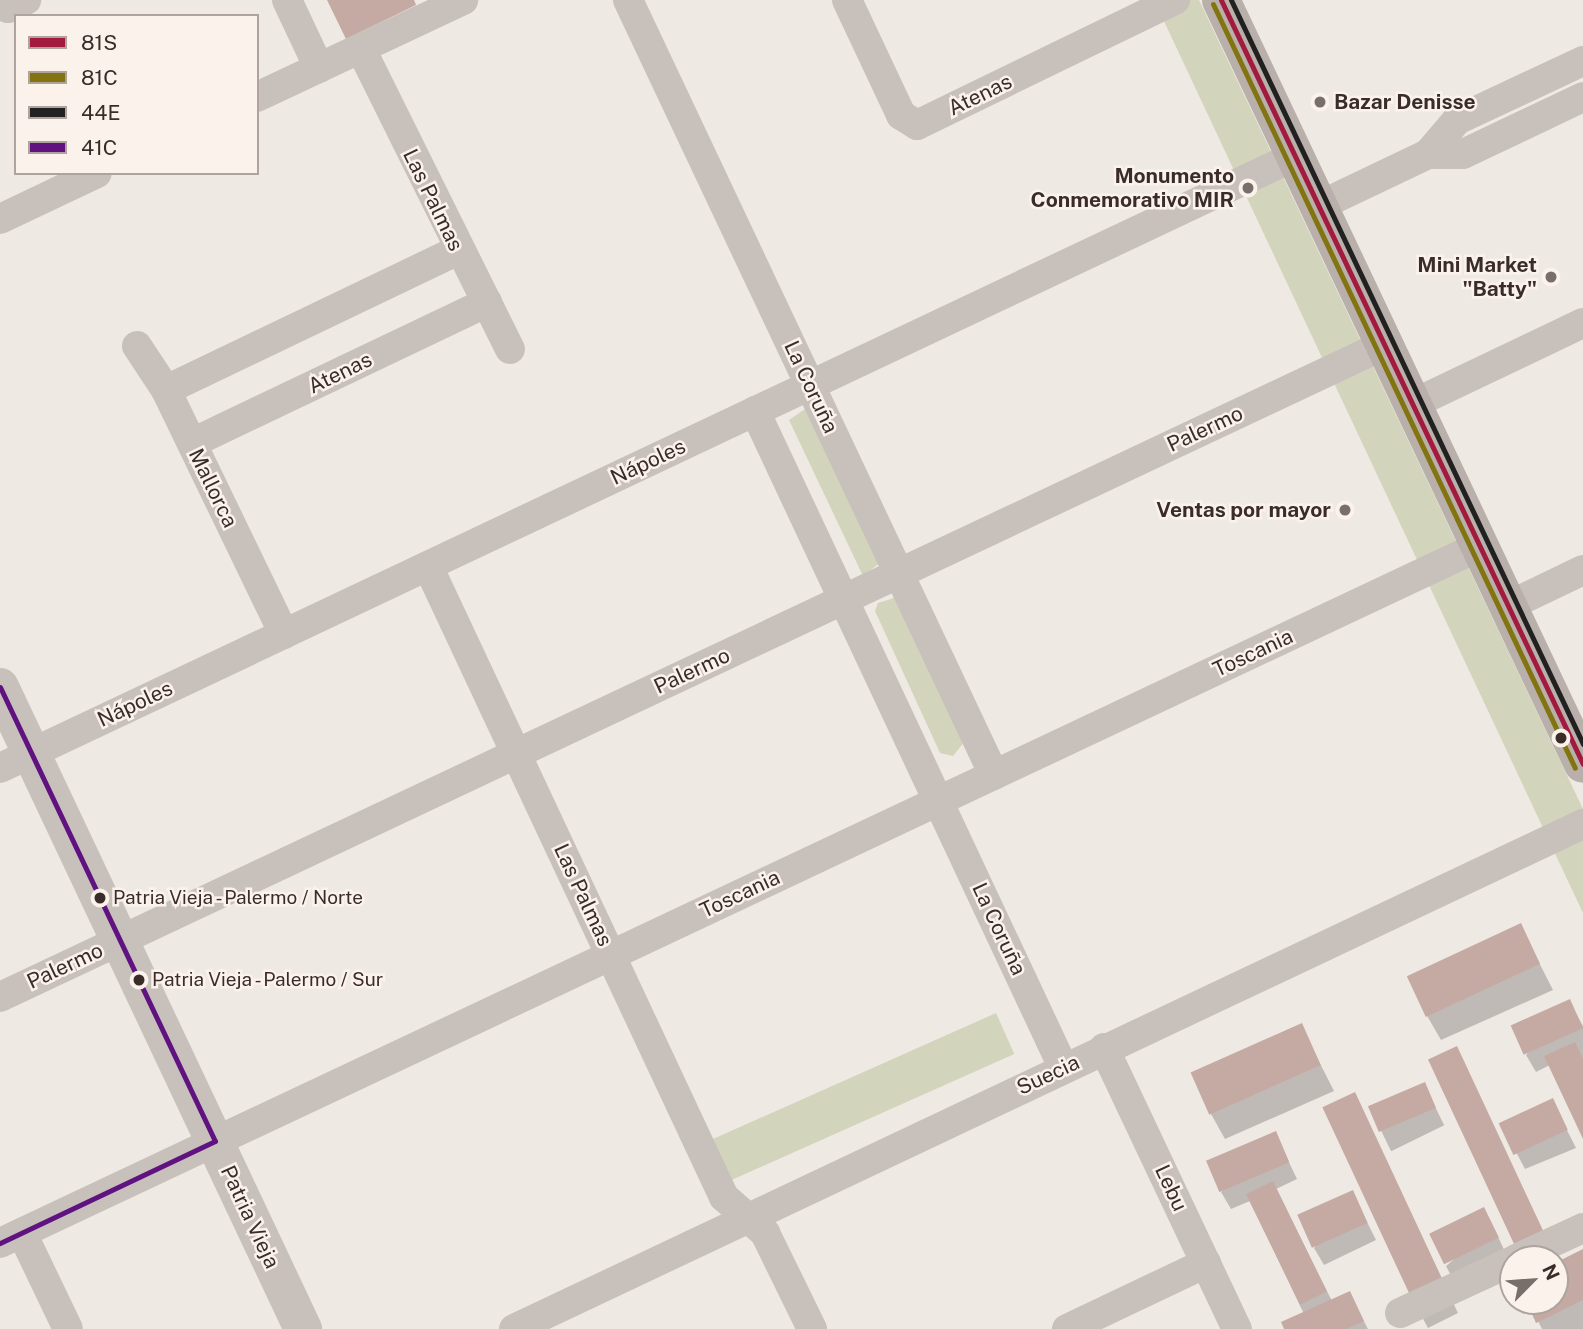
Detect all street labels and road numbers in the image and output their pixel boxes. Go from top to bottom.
street label: Atenas [944,69,1016,121]
street label: Las Palmas [397,145,469,255]
street label: La Coruña [779,337,843,437]
street label: Atenas [304,347,376,399]
street label: Palermo [1163,401,1247,457]
street label: Nápoles [606,434,690,490]
street label: Mallorca [183,444,243,532]
street label: Toscania [1209,624,1297,682]
street label: Palermo [650,643,734,699]
street label: Nápoles [93,676,177,732]
street label: Las Palmas [548,840,618,950]
street label: Toscania [696,865,784,923]
street label: La Coruña [967,879,1031,979]
street label: Palermo [23,938,107,994]
street label: Suecia [1013,1050,1083,1100]
street label: Patria Vieja [215,1161,285,1273]
street label: Lebu [1149,1161,1193,1215]

